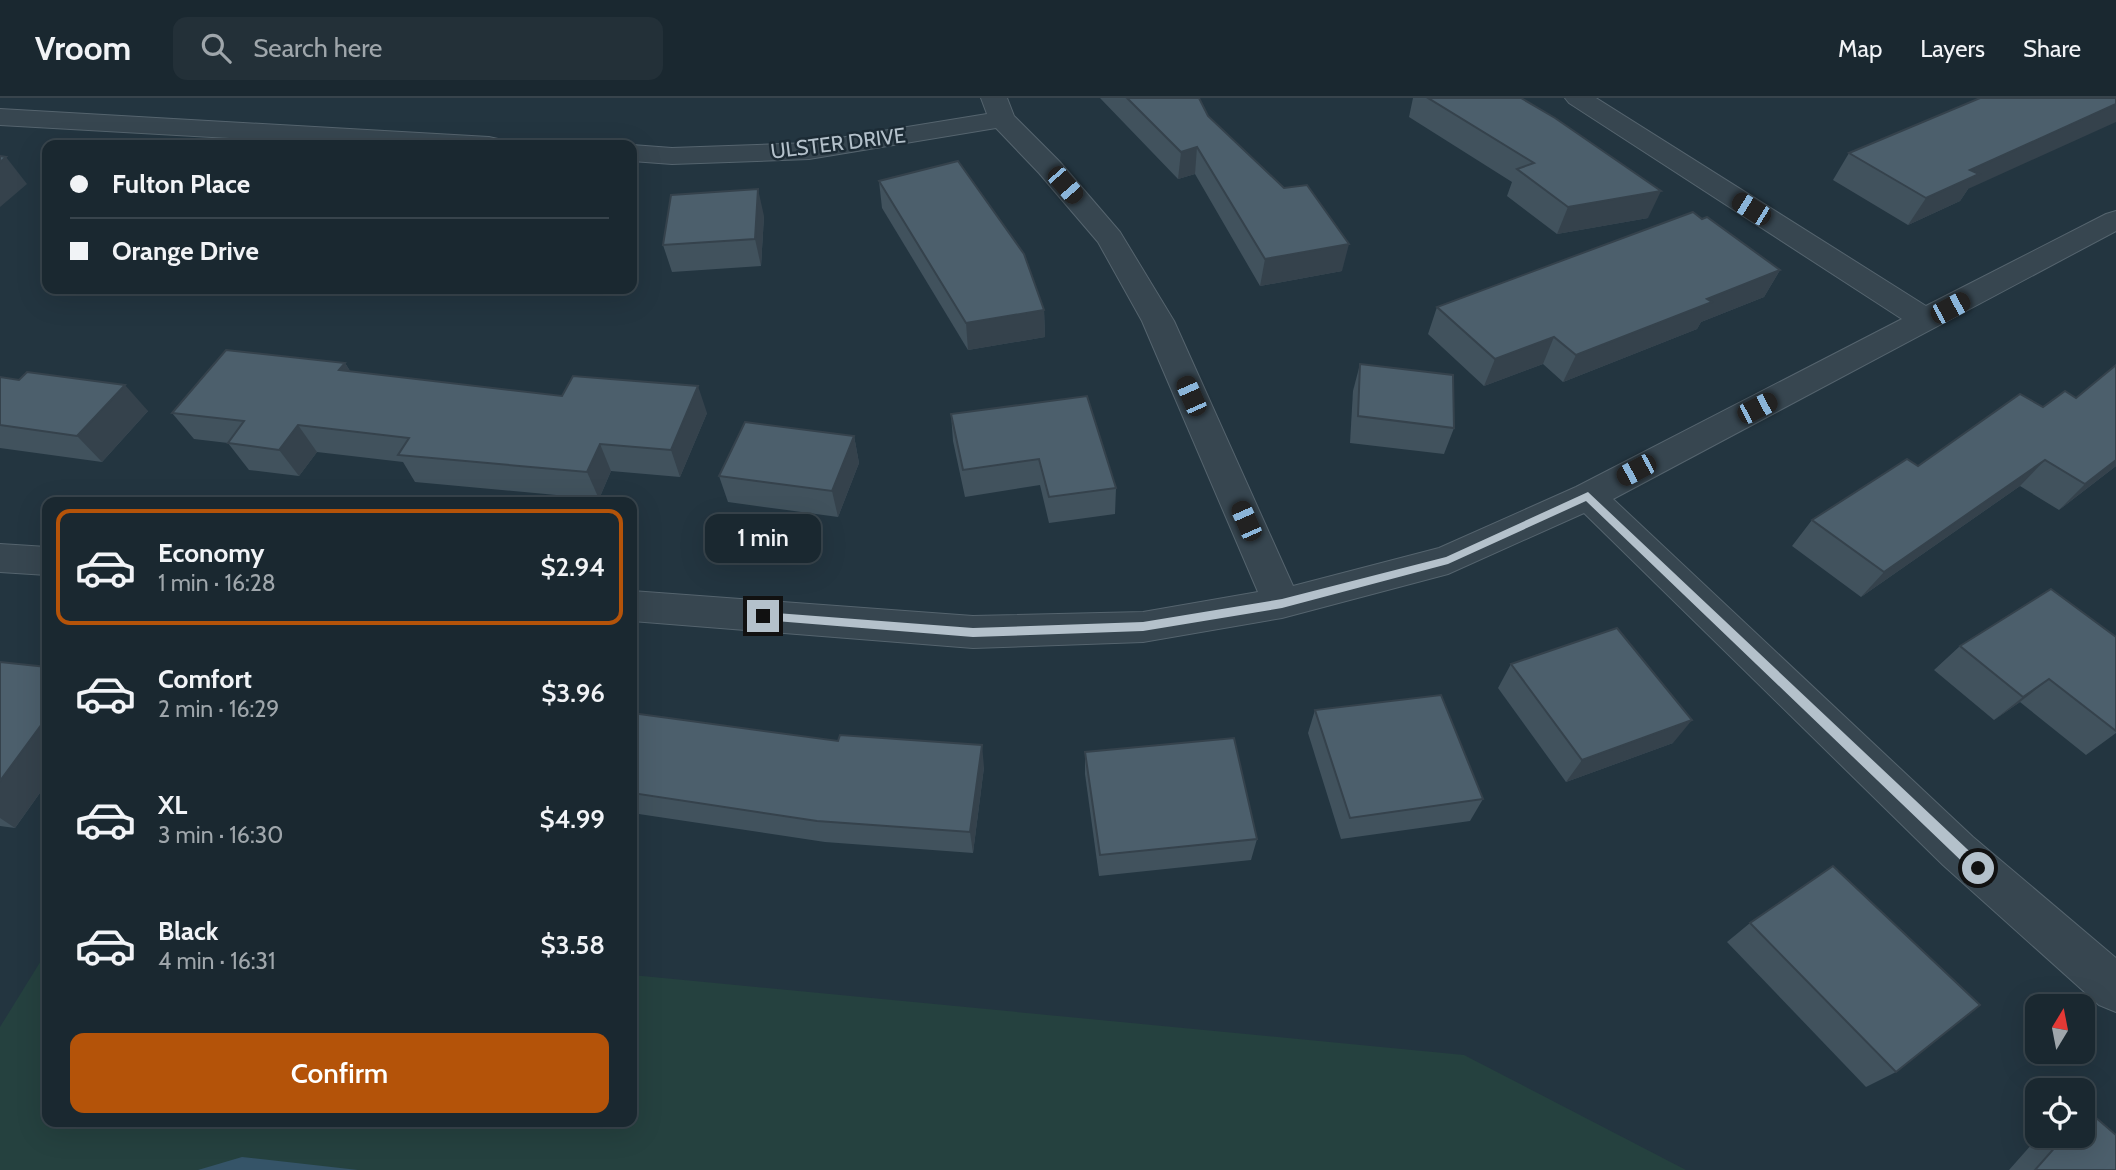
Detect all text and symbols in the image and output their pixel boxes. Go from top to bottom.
search box [173,17,663,80]
text: Vroom [35,28,131,68]
icon: search [197,29,235,67]
text: Search here [253,32,382,64]
text: Map [1838,34,1882,63]
text: Layers [1920,34,1985,63]
text: Share [2023,34,2081,63]
street label: ULSTER DRIVE [769,122,907,164]
car [1044,162,1087,208]
text: Fulton Place [112,168,250,200]
car [1728,189,1775,229]
text: Orange Drive [112,235,259,267]
car [1927,289,1974,327]
car [1173,373,1210,419]
car [1734,389,1781,427]
car [1613,451,1660,489]
car [1228,498,1265,544]
callout: 1 min [705,514,821,564]
text: 1 min [737,524,789,552]
icon: car [74,536,137,599]
text: Economy [158,537,264,569]
text: $2.94 [540,551,605,583]
text: 1 min · 16:28 [158,569,276,597]
route end [747,600,779,632]
icon: car [74,662,137,725]
text: Comfort [158,663,252,695]
text: $3.96 [541,677,605,709]
text: 2 min · 16:29 [158,695,279,723]
icon: car [74,788,137,851]
text: XL [158,789,187,821]
text: $4.99 [540,803,605,835]
text: 3 min · 16:30 [158,821,283,849]
route start [1962,852,1994,884]
icon: car [74,914,137,977]
text: Black [158,915,218,947]
text: $3.58 [540,929,605,961]
text: 4 min · 16:31 [158,947,275,975]
north arrow [2025,994,2095,1064]
map controls [2025,994,2095,1148]
button: Confirm [70,1033,609,1113]
button: locate [2025,1078,2095,1148]

